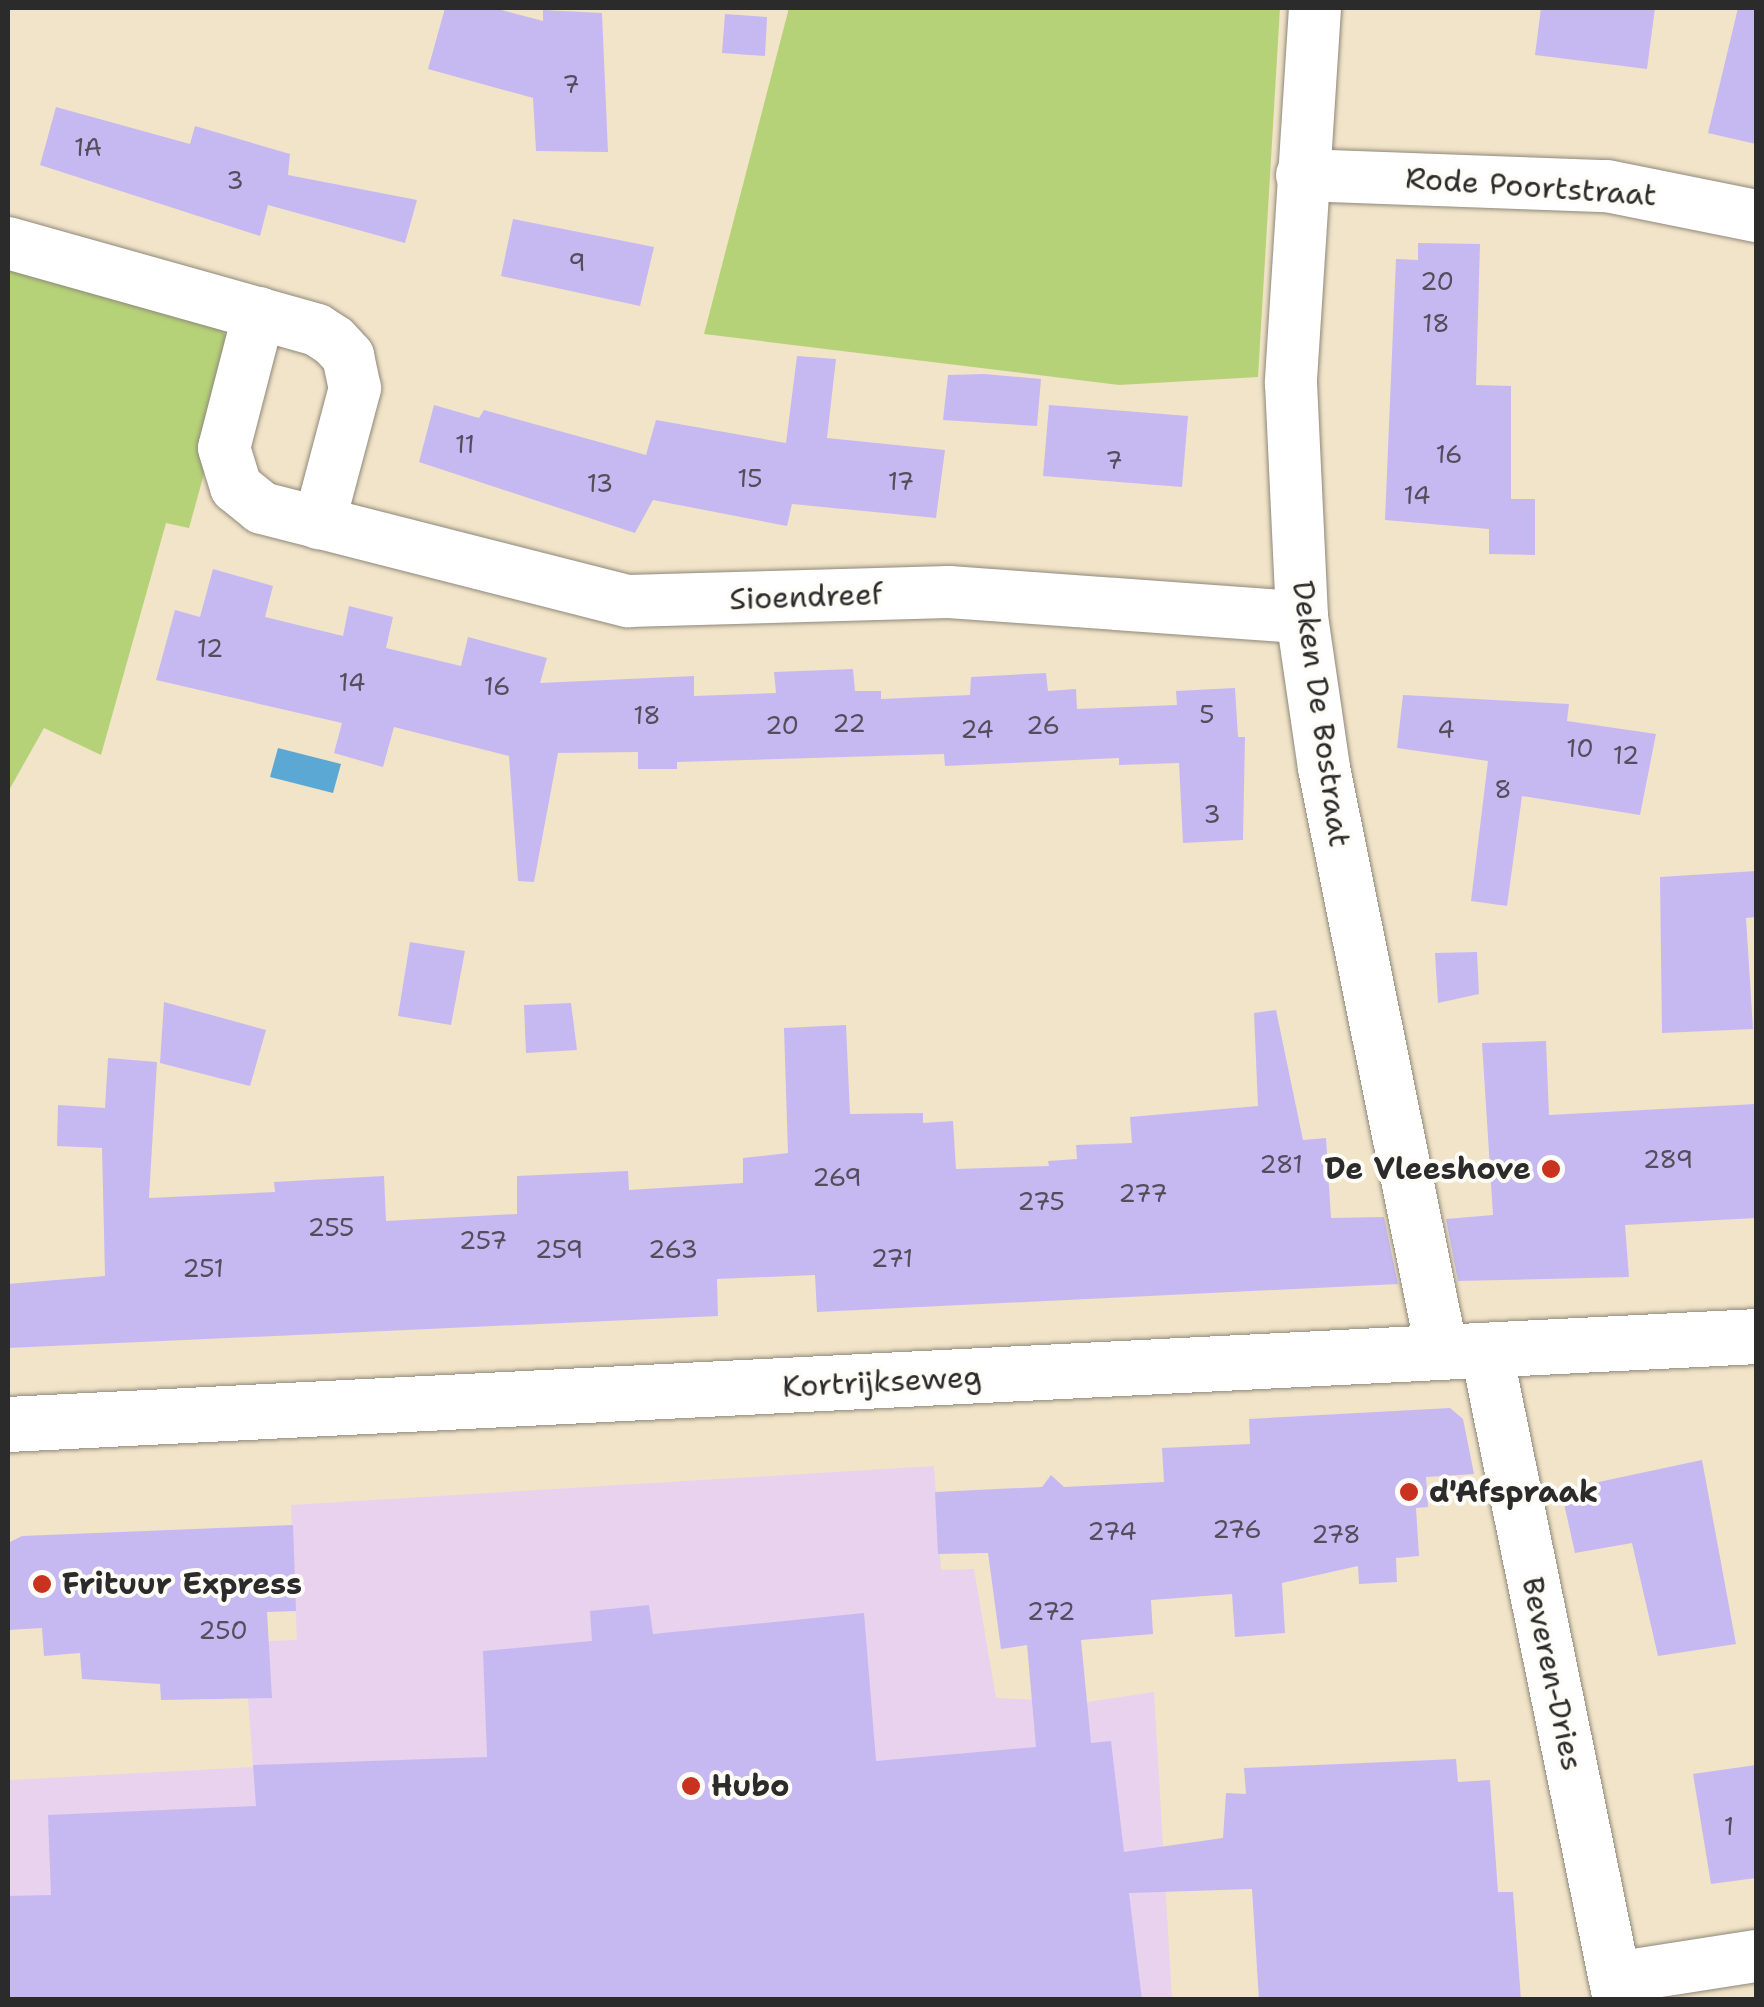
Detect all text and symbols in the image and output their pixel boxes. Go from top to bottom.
house number: 7 [562,69,580,99]
house number: 1A [74,132,102,162]
street label: Rode Poortstraat [1404,160,1658,214]
house number: 3 [226,165,244,195]
house number: 9 [568,247,586,277]
house number: 20 [1420,266,1454,296]
house number: 18 [1422,308,1450,338]
house number: 11 [455,429,475,459]
house number: 16 [1435,439,1463,469]
house number: 7 [1105,445,1123,475]
house number: 15 [737,463,763,493]
house number: 17 [888,466,914,496]
house number: 13 [587,468,613,498]
house number: 14 [1404,480,1430,510]
street label: Sioendreef [729,576,883,618]
street label: Deken De Bostraat [1284,578,1358,850]
house number: 12 [197,633,223,663]
house number: 14 [339,667,365,697]
house number: 16 [483,671,511,701]
house number: 5 [1199,699,1215,729]
house number: 18 [633,700,661,730]
house number: 22 [832,708,866,738]
house number: 20 [765,710,799,740]
house number: 26 [1026,710,1060,740]
house number: 24 [960,714,994,744]
house number: 4 [1437,714,1455,744]
house number: 10 [1566,733,1594,763]
house number: 12 [1613,740,1639,770]
house number: 8 [1494,774,1512,804]
house number: 3 [1203,799,1221,829]
house number: 289 [1643,1144,1693,1174]
house number: 281 [1259,1149,1303,1179]
place label: De Vleeshove [1324,1151,1531,1187]
marker: De Vleeshove [1540,1158,1562,1180]
house number: 269 [812,1162,862,1192]
house number: 277 [1118,1178,1168,1208]
house number: 275 [1017,1186,1065,1216]
house number: 255 [308,1212,354,1242]
house number: 257 [459,1225,507,1255]
house number: 259 [535,1234,583,1264]
house number: 263 [648,1234,698,1264]
house number: 271 [871,1243,913,1273]
house number: 251 [182,1253,224,1283]
street label: Kortrijkseweg [781,1359,983,1405]
place label: d'Afspraak [1429,1474,1598,1510]
marker: d'Afspraak [1398,1481,1420,1503]
house number: 276 [1212,1514,1262,1544]
house number: 274 [1087,1516,1137,1546]
house number: 278 [1311,1519,1361,1549]
place label: Frituur Express [62,1566,302,1602]
marker: Frituur Express [31,1573,53,1595]
street label: Beveren-Dries [1514,1574,1590,1774]
house number: 272 [1027,1596,1075,1626]
house number: 250 [198,1615,248,1645]
place label: Hubo [711,1768,790,1804]
marker: Hubo [680,1775,702,1797]
house number: 1 [1724,1811,1734,1841]

